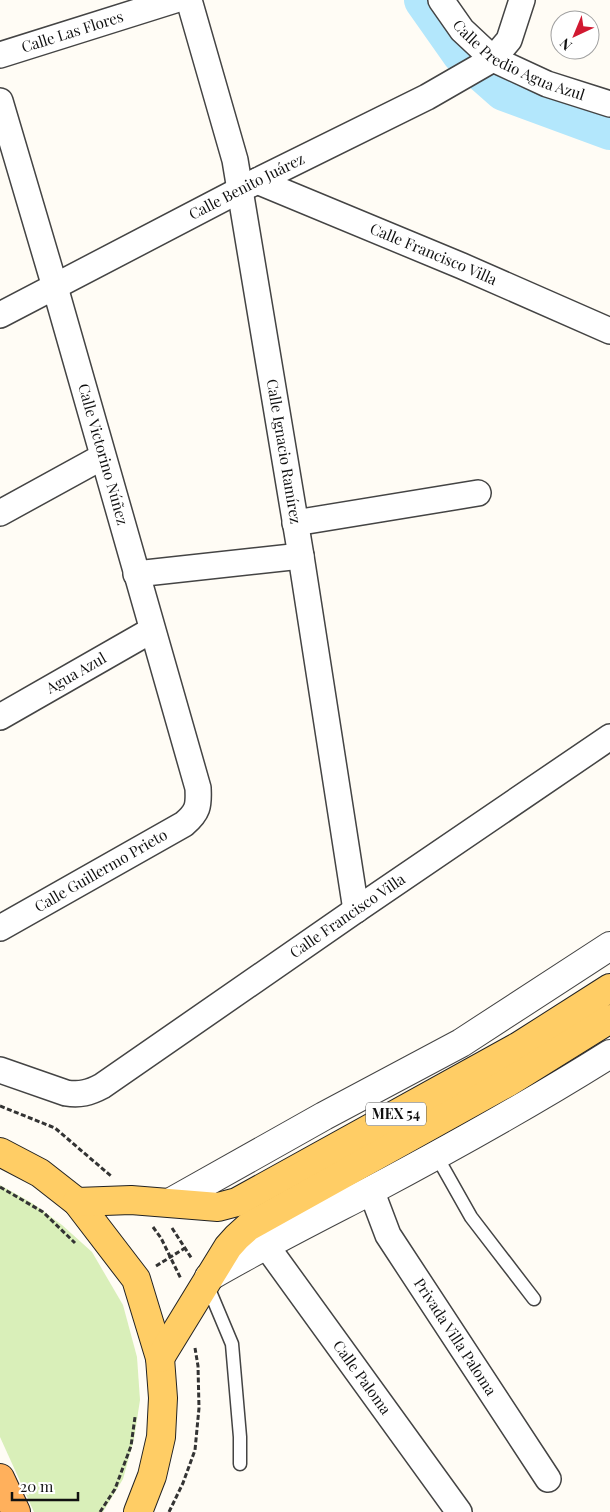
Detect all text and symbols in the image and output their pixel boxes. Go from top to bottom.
street label: Calle Las Flores [19,6,126,57]
north arrow [550,10,600,60]
street label: Calle Predio Agua Azul [449,15,588,104]
text: N [555,34,576,55]
street label: Calle Benito Juárez [185,148,307,224]
street label: Calle Francisco Villa [367,218,501,289]
street label: Calle Ignacio Ramírez [263,377,306,525]
street label: Calle Victorino Núñez [74,381,133,527]
street label: Agua Azul [41,647,110,698]
street label: Calle Guillermo Prieto [30,824,171,916]
street label: Calle Francisco Villa [285,868,409,962]
road number: MEX 54 [366,1102,426,1126]
street label: Privada Villa Paloma [410,1274,502,1399]
street label: Calle Paloma [329,1336,396,1419]
scale bar [12,1470,79,1502]
text: 20 m [20,1476,54,1496]

